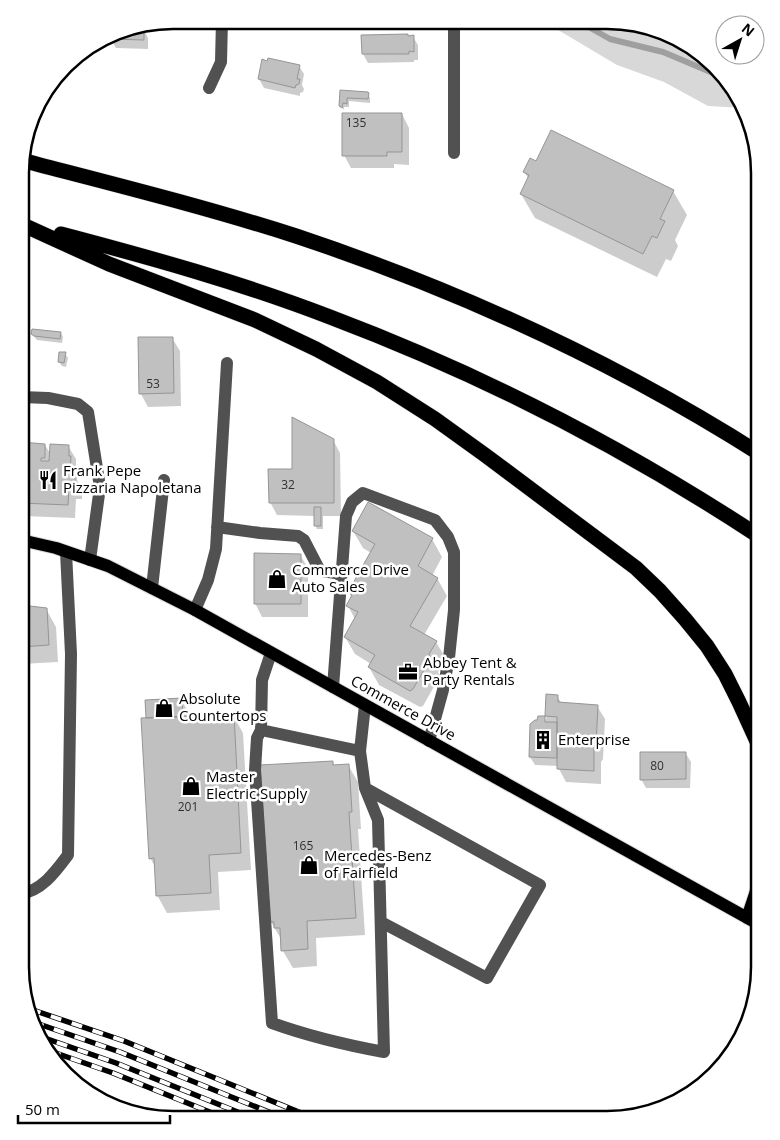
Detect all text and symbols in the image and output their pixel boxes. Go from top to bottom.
north arrow [715,15,765,65]
text: N [738,19,759,40]
house number: 135 [346,114,366,131]
house number: 53 [146,375,160,392]
place label: Frank Pepe Pizzaria Napoletana [63,460,202,497]
restaurant icon: Frank Pepe Pizzaria Napoletana [37,469,59,491]
house number: 32 [281,476,295,493]
place label: Commerce Drive Auto Sales [292,559,409,596]
shop icon: Commerce Drive Auto Sales [266,568,288,590]
place label: Abbey Tent & Party Rentals [423,652,517,689]
office icon: Abbey Tent & Party Rentals [397,661,419,683]
street label: Commerce Drive [347,670,460,744]
place label: Absolute Countertops [179,688,266,725]
shop icon: Absolute Countertops [153,697,175,719]
building icon: Enterprise [532,729,554,751]
place label: Enterprise [558,729,630,749]
house number: 80 [650,757,664,774]
place label: Master Electric Supply [206,766,308,803]
shop icon: Master Electric Supply [180,775,202,797]
house number: 201 [178,798,198,815]
house number: 165 [293,837,313,854]
place label: Mercedes-Benz of Fairfield [324,845,432,882]
shop icon: Mercedes-Benz of Fairfield [298,854,320,876]
scale bar [18,1092,170,1124]
text: 50 m [25,1099,60,1119]

